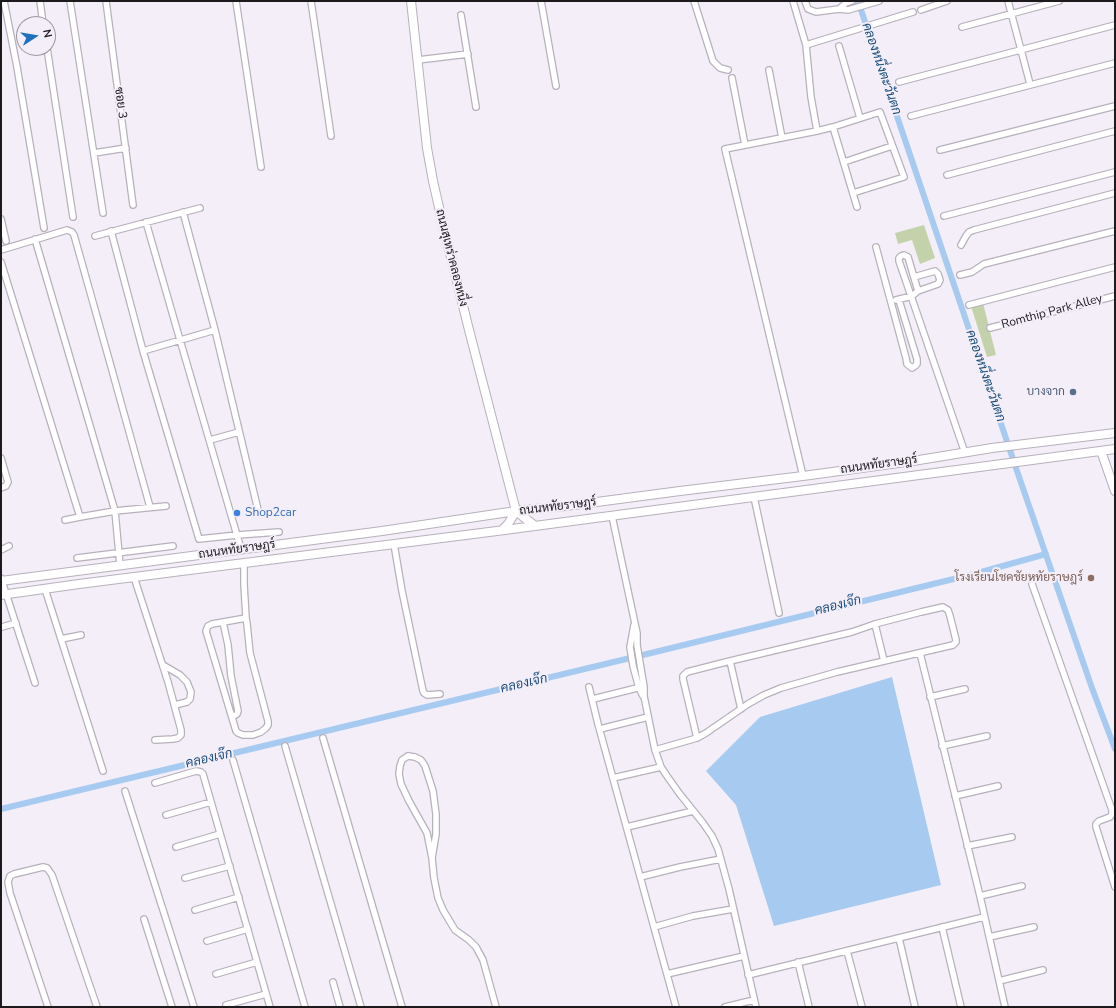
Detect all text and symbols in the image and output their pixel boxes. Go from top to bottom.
north arrow [16,16,56,56]
water label: คลองหนึ่งตะวันตก [858,21,904,117]
text: N [39,28,55,39]
street label: ซอย 3 [111,86,129,120]
street label: ถนนสุเหร่าคลองหนึ่ง [432,208,470,308]
street label: Romthip Park Alley [1000,292,1104,332]
water label: คลองหนึ่งตะวันตก [962,328,1008,424]
place label: บางจาก [1027,385,1065,399]
marker: บางจาก [1068,387,1078,397]
street label: ถนนหทัยราษฎร์ [840,452,918,478]
street label: ถนนหทัยราษฎร์ [519,495,597,519]
place label: Shop2car [245,506,296,520]
marker: Shop2car [232,508,242,518]
street label: ถนนหทัยราษฎร์ [198,537,276,563]
place label: โรงเรียนโชคชัยหทัยราษฎร์ [955,571,1083,585]
marker: โรงเรียนโชคชัยหทัยราษฎร์ [1086,573,1096,583]
water label: คลองเจ๊ก [813,593,863,619]
water label: คลองเจ๊ก [499,671,549,697]
water label: คลองเจ๊ก [184,746,234,772]

